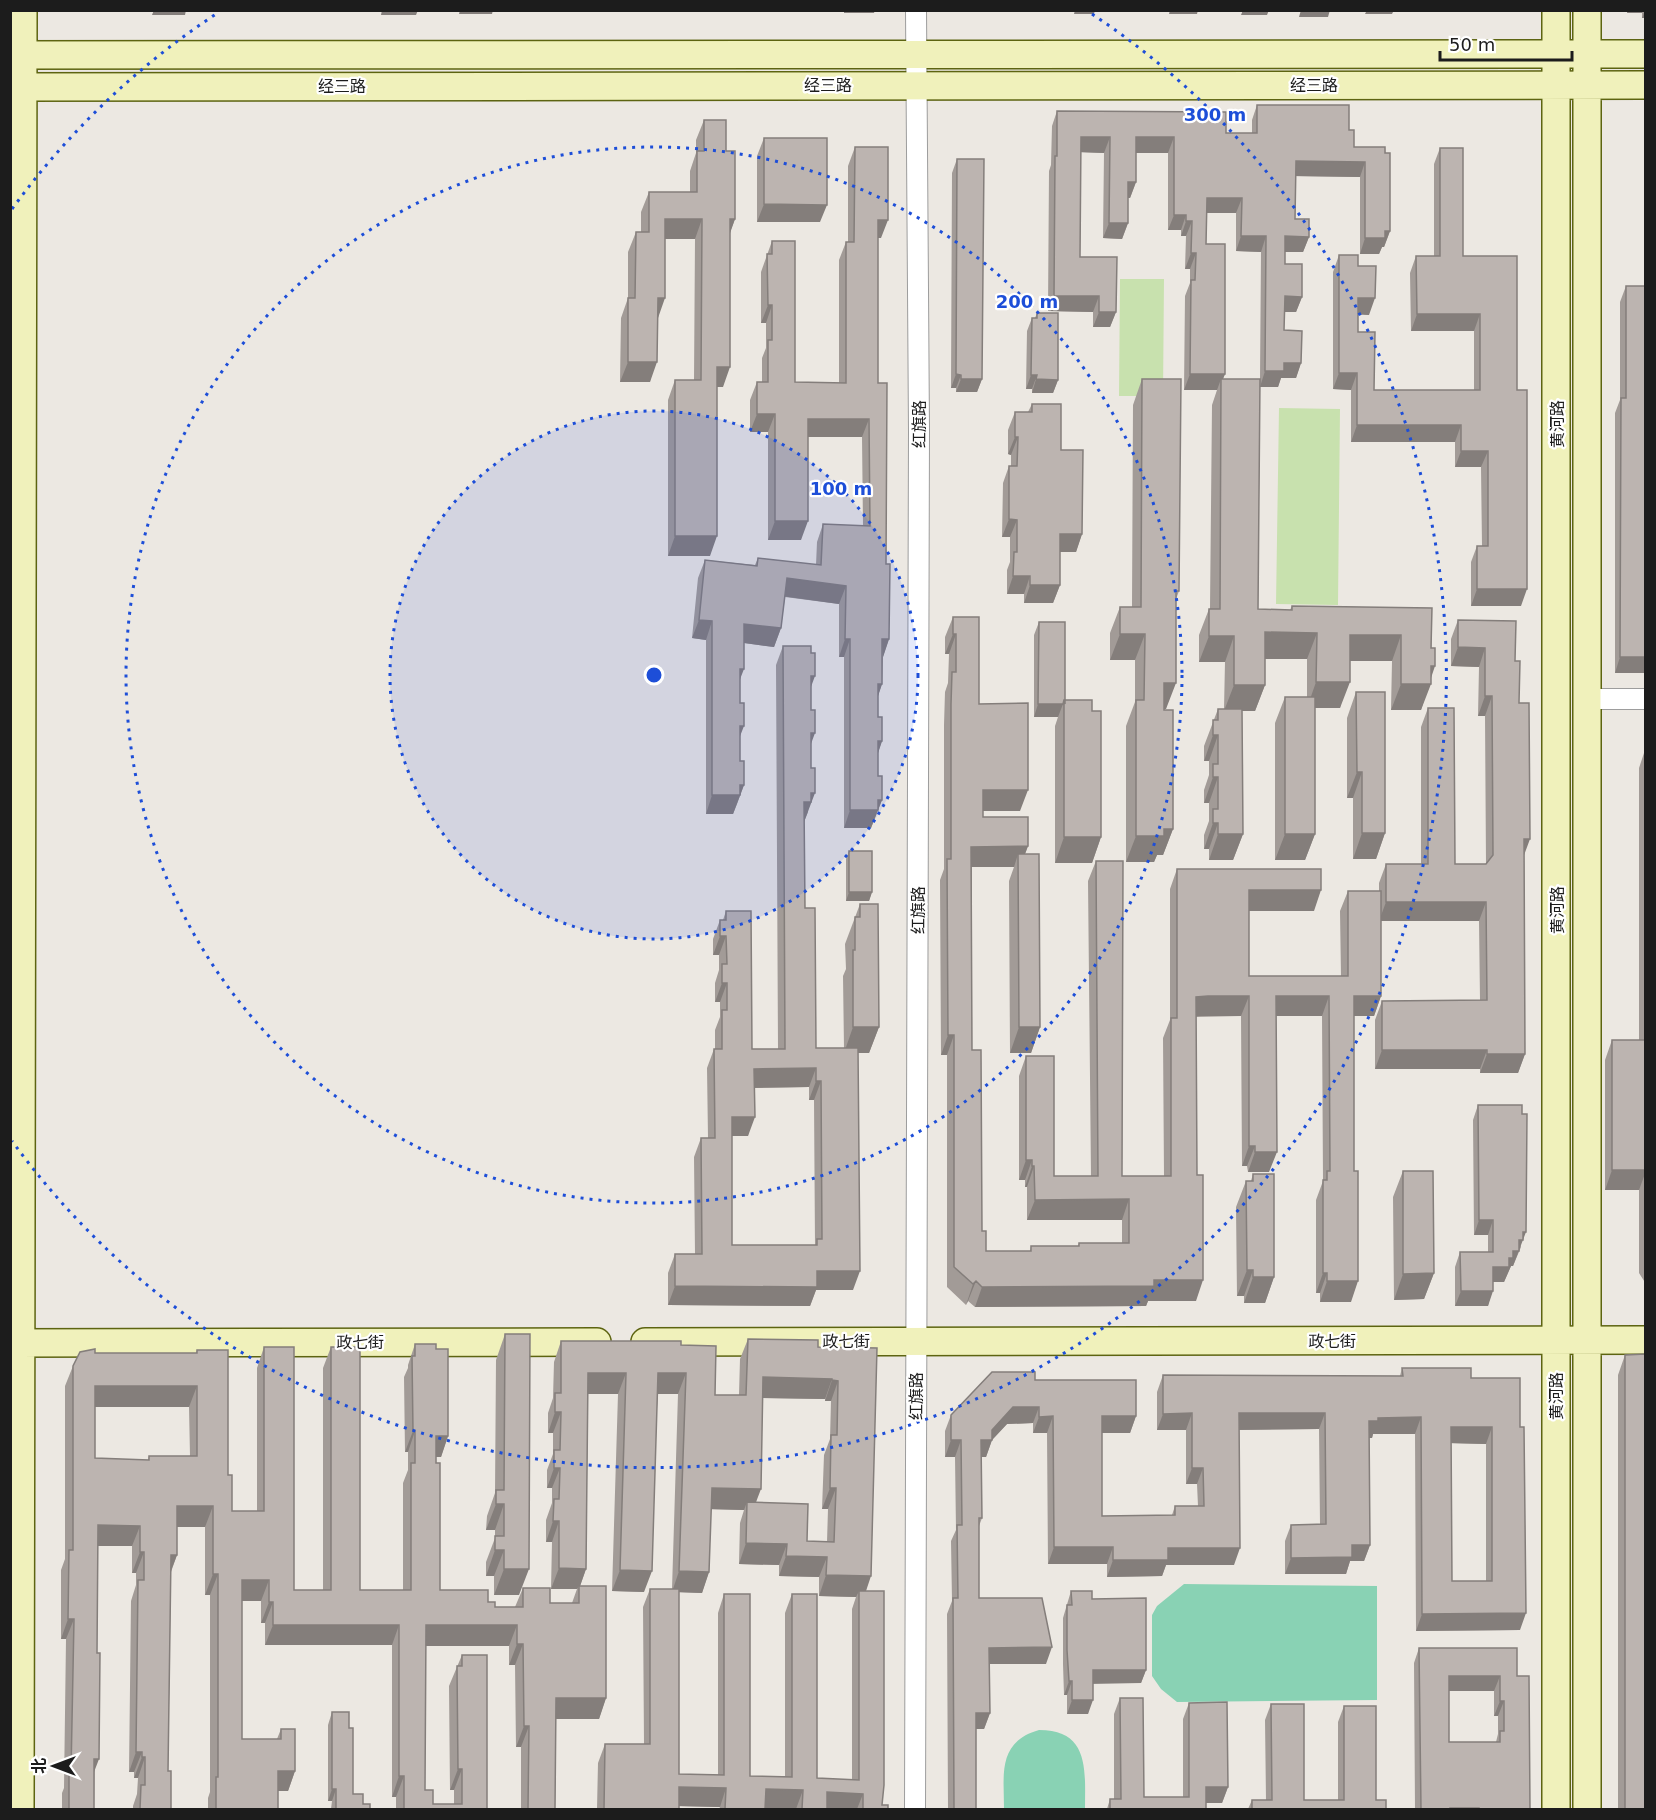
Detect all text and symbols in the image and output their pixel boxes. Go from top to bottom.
scale bar [1440,24,1572,62]
text: 50 m [1449,34,1495,55]
street label: 经三路 [804,76,852,95]
street label: 经三路 [1290,76,1338,95]
street label: 经三路 [318,77,366,96]
text: 300 m [1184,104,1246,125]
text: 200 m [996,291,1058,312]
street label: 红旗路 [910,400,929,448]
street label: 黄河路 [1548,400,1567,448]
text: 100 m [810,478,872,499]
centre of rings [644,665,664,685]
street label: 红旗路 [909,886,928,934]
street label: 黄河路 [1548,886,1567,934]
street label: 政七街 [822,1332,870,1351]
street label: 政七街 [1308,1332,1356,1351]
street label: 政七街 [336,1333,384,1352]
street label: 红旗路 [907,1372,926,1420]
street label: 黄河路 [1547,1372,1566,1420]
north arrow [24,1736,84,1796]
text: 北 [30,1758,49,1774]

